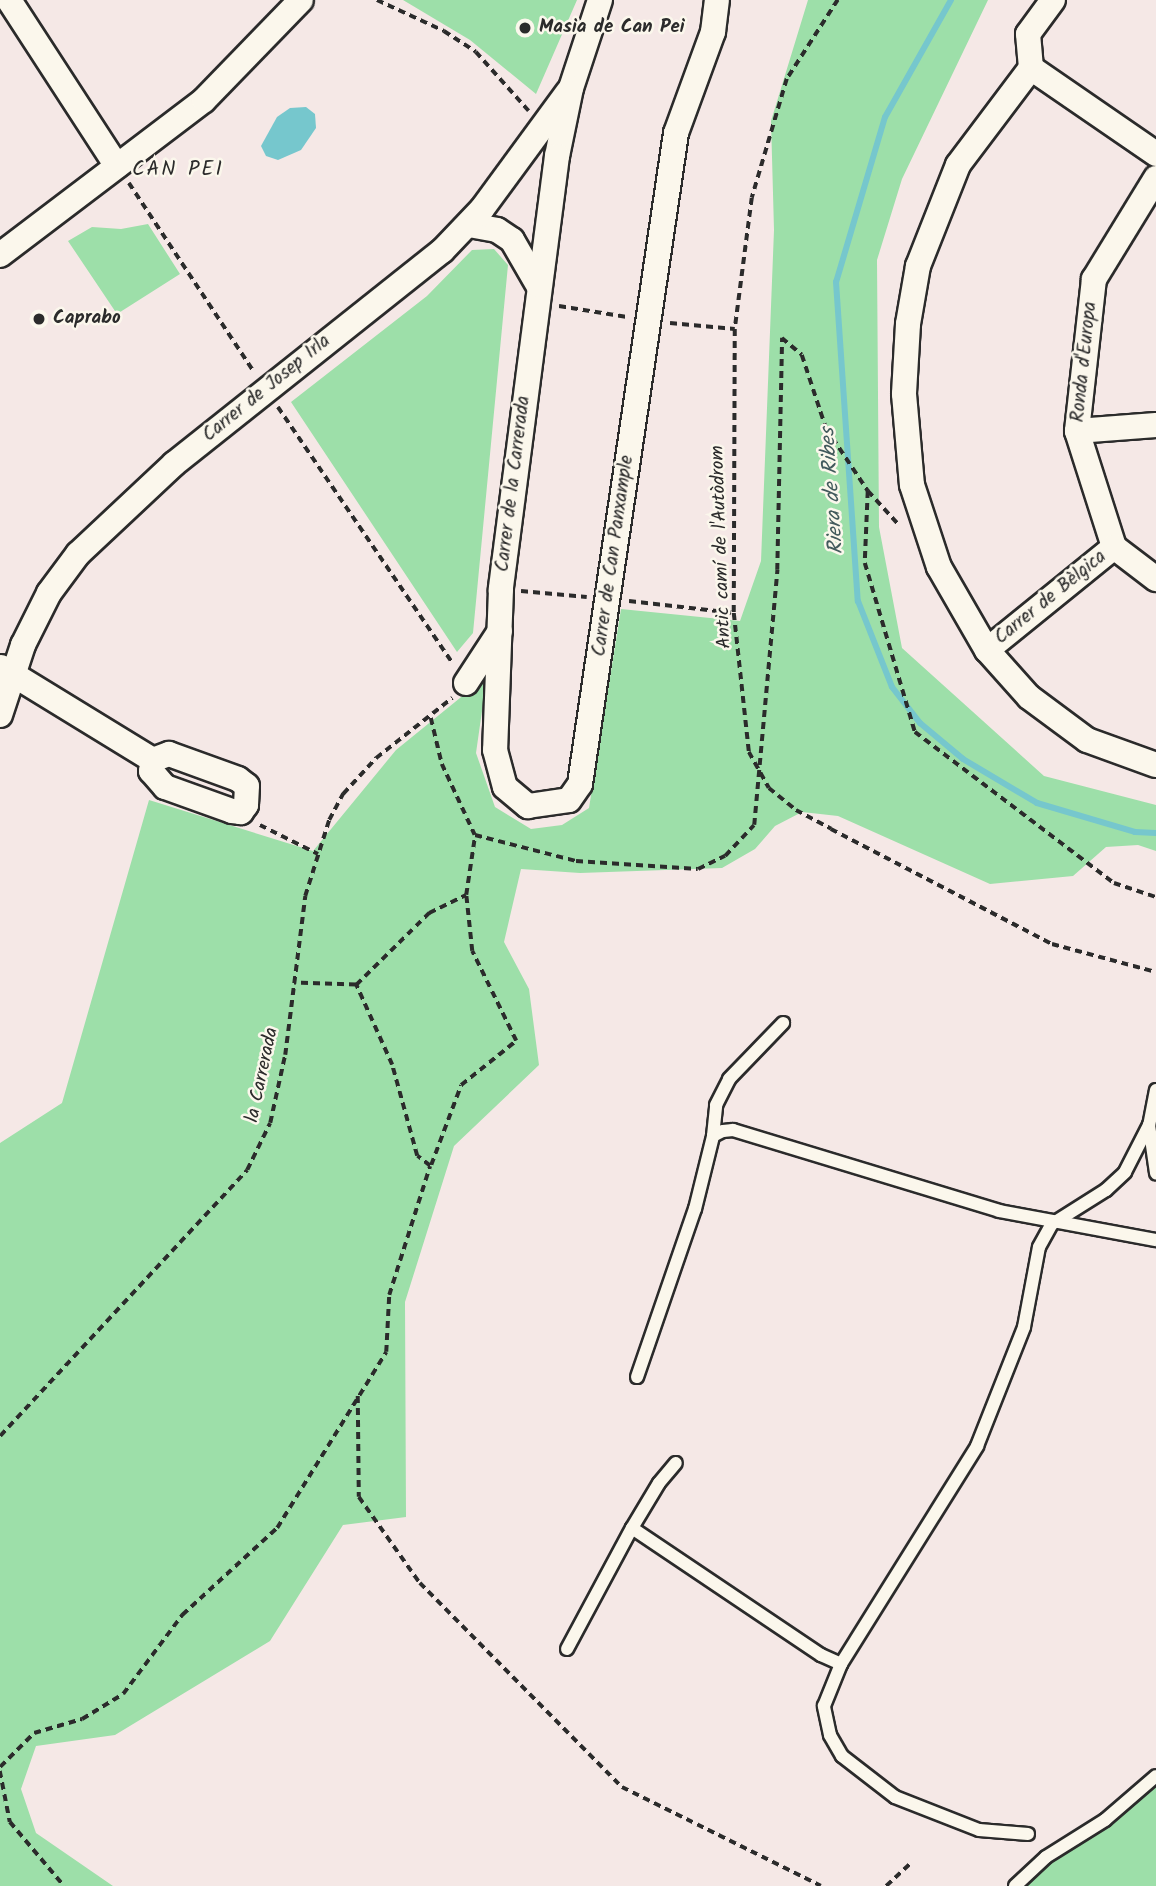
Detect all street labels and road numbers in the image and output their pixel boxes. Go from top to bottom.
street label: Ronda d'Europa [1067,301,1103,423]
street label: Carrer de Josep Irla [199,331,335,447]
street label: Carrer de la Carrerada [492,395,536,573]
street label: Antic camí de l'Autòdrom [707,445,737,649]
street label: Carrer de Can Panxample [589,454,639,658]
street label: Carrer de Bèlgica [991,546,1111,650]
street label: la Carrerada [242,1026,284,1124]

